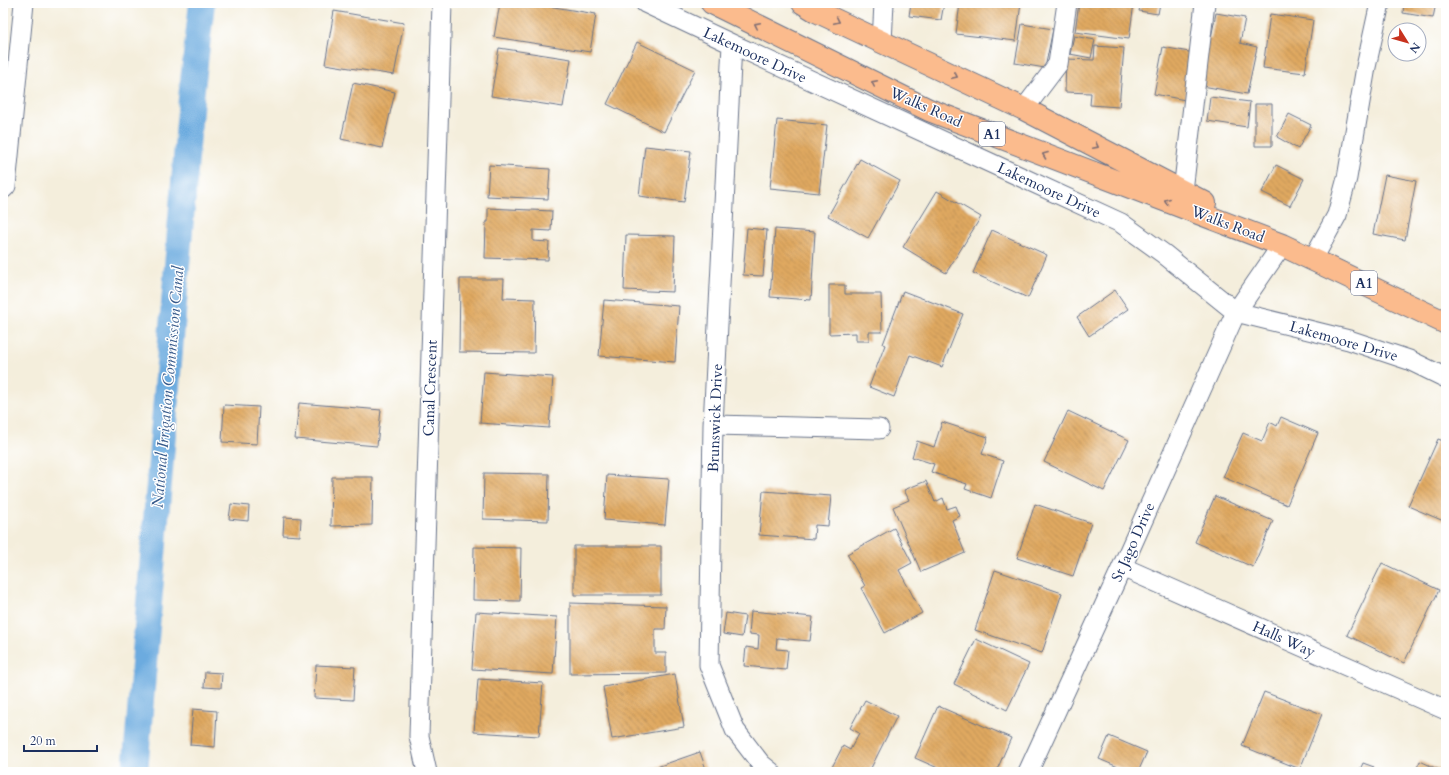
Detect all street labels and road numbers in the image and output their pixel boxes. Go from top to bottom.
street label: Lakemoore Drive [700,22,810,88]
street label: Walks Road [886,82,965,132]
road number: A1 [979,122,1005,146]
street label: Lakemoore Drive [994,157,1104,223]
street label: Walks Road [1188,201,1267,247]
road number: A1 [1351,271,1377,295]
street label: Lakemoore Drive [1287,316,1401,366]
street label: Canal Crescent [418,339,442,437]
street label: Brunswick Drive [703,363,727,473]
street label: St Jago Drive [1107,499,1159,585]
street label: Halls Way [1249,616,1319,662]

